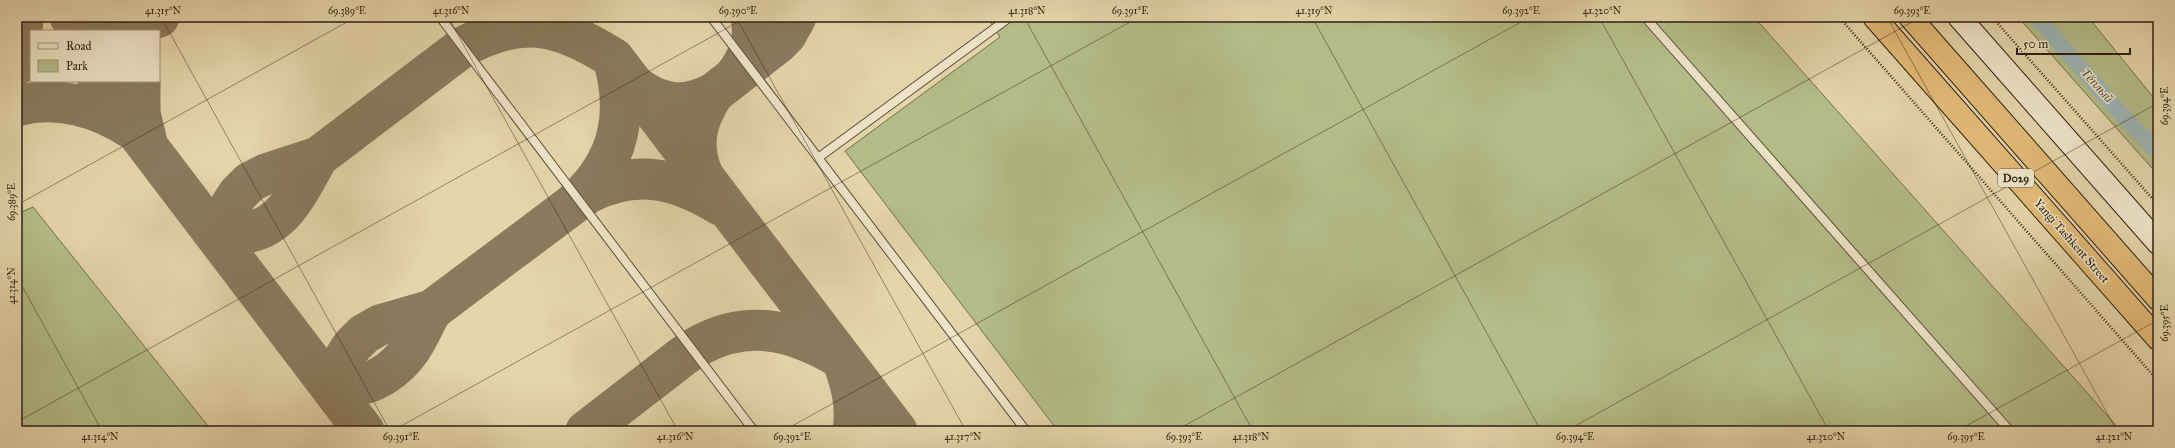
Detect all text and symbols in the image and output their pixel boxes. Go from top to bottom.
text: 41.315°N [145,5,182,17]
text: 69.389°E [328,5,366,17]
text: 41.316°N [433,5,470,17]
text: 69.390°E [719,5,757,17]
text: 41.318°N [1009,5,1046,17]
text: 69.391°E [1112,5,1148,17]
text: 41.319°N [1296,5,1333,17]
text: 69.392°E [1502,5,1540,17]
text: 41.320°N [1583,5,1622,17]
text: 69.393°E [1894,5,1930,17]
legend [30,30,160,82]
scale bar [2017,30,2130,56]
text: 50 m [2023,37,2048,51]
text: Road [66,39,92,53]
text: Park [66,59,88,73]
water label: Тёплый [2078,65,2117,106]
text: 69.394°E [2159,87,2171,125]
road number: D029 [1998,169,2034,187]
text: 69.389°E [6,183,18,221]
street label: Yangi Tashkent Street [2031,196,2113,287]
text: 41.314°N [6,267,18,305]
text: 69.395°E [2159,304,2171,342]
text: 41.314°N [81,431,119,443]
text: 69.391°E [383,431,419,443]
text: 41.316°N [657,431,694,443]
text: 69.392°E [773,431,811,443]
text: 41.317°N [945,431,982,443]
text: 69.393°E [1166,431,1202,443]
text: 41.318°N [1233,431,1270,443]
text: 69.394°E [1556,431,1594,443]
text: 41.320°N [1807,431,1846,443]
text: 69.395°E [1947,431,1985,443]
text: 41.321°N [2096,431,2133,443]

